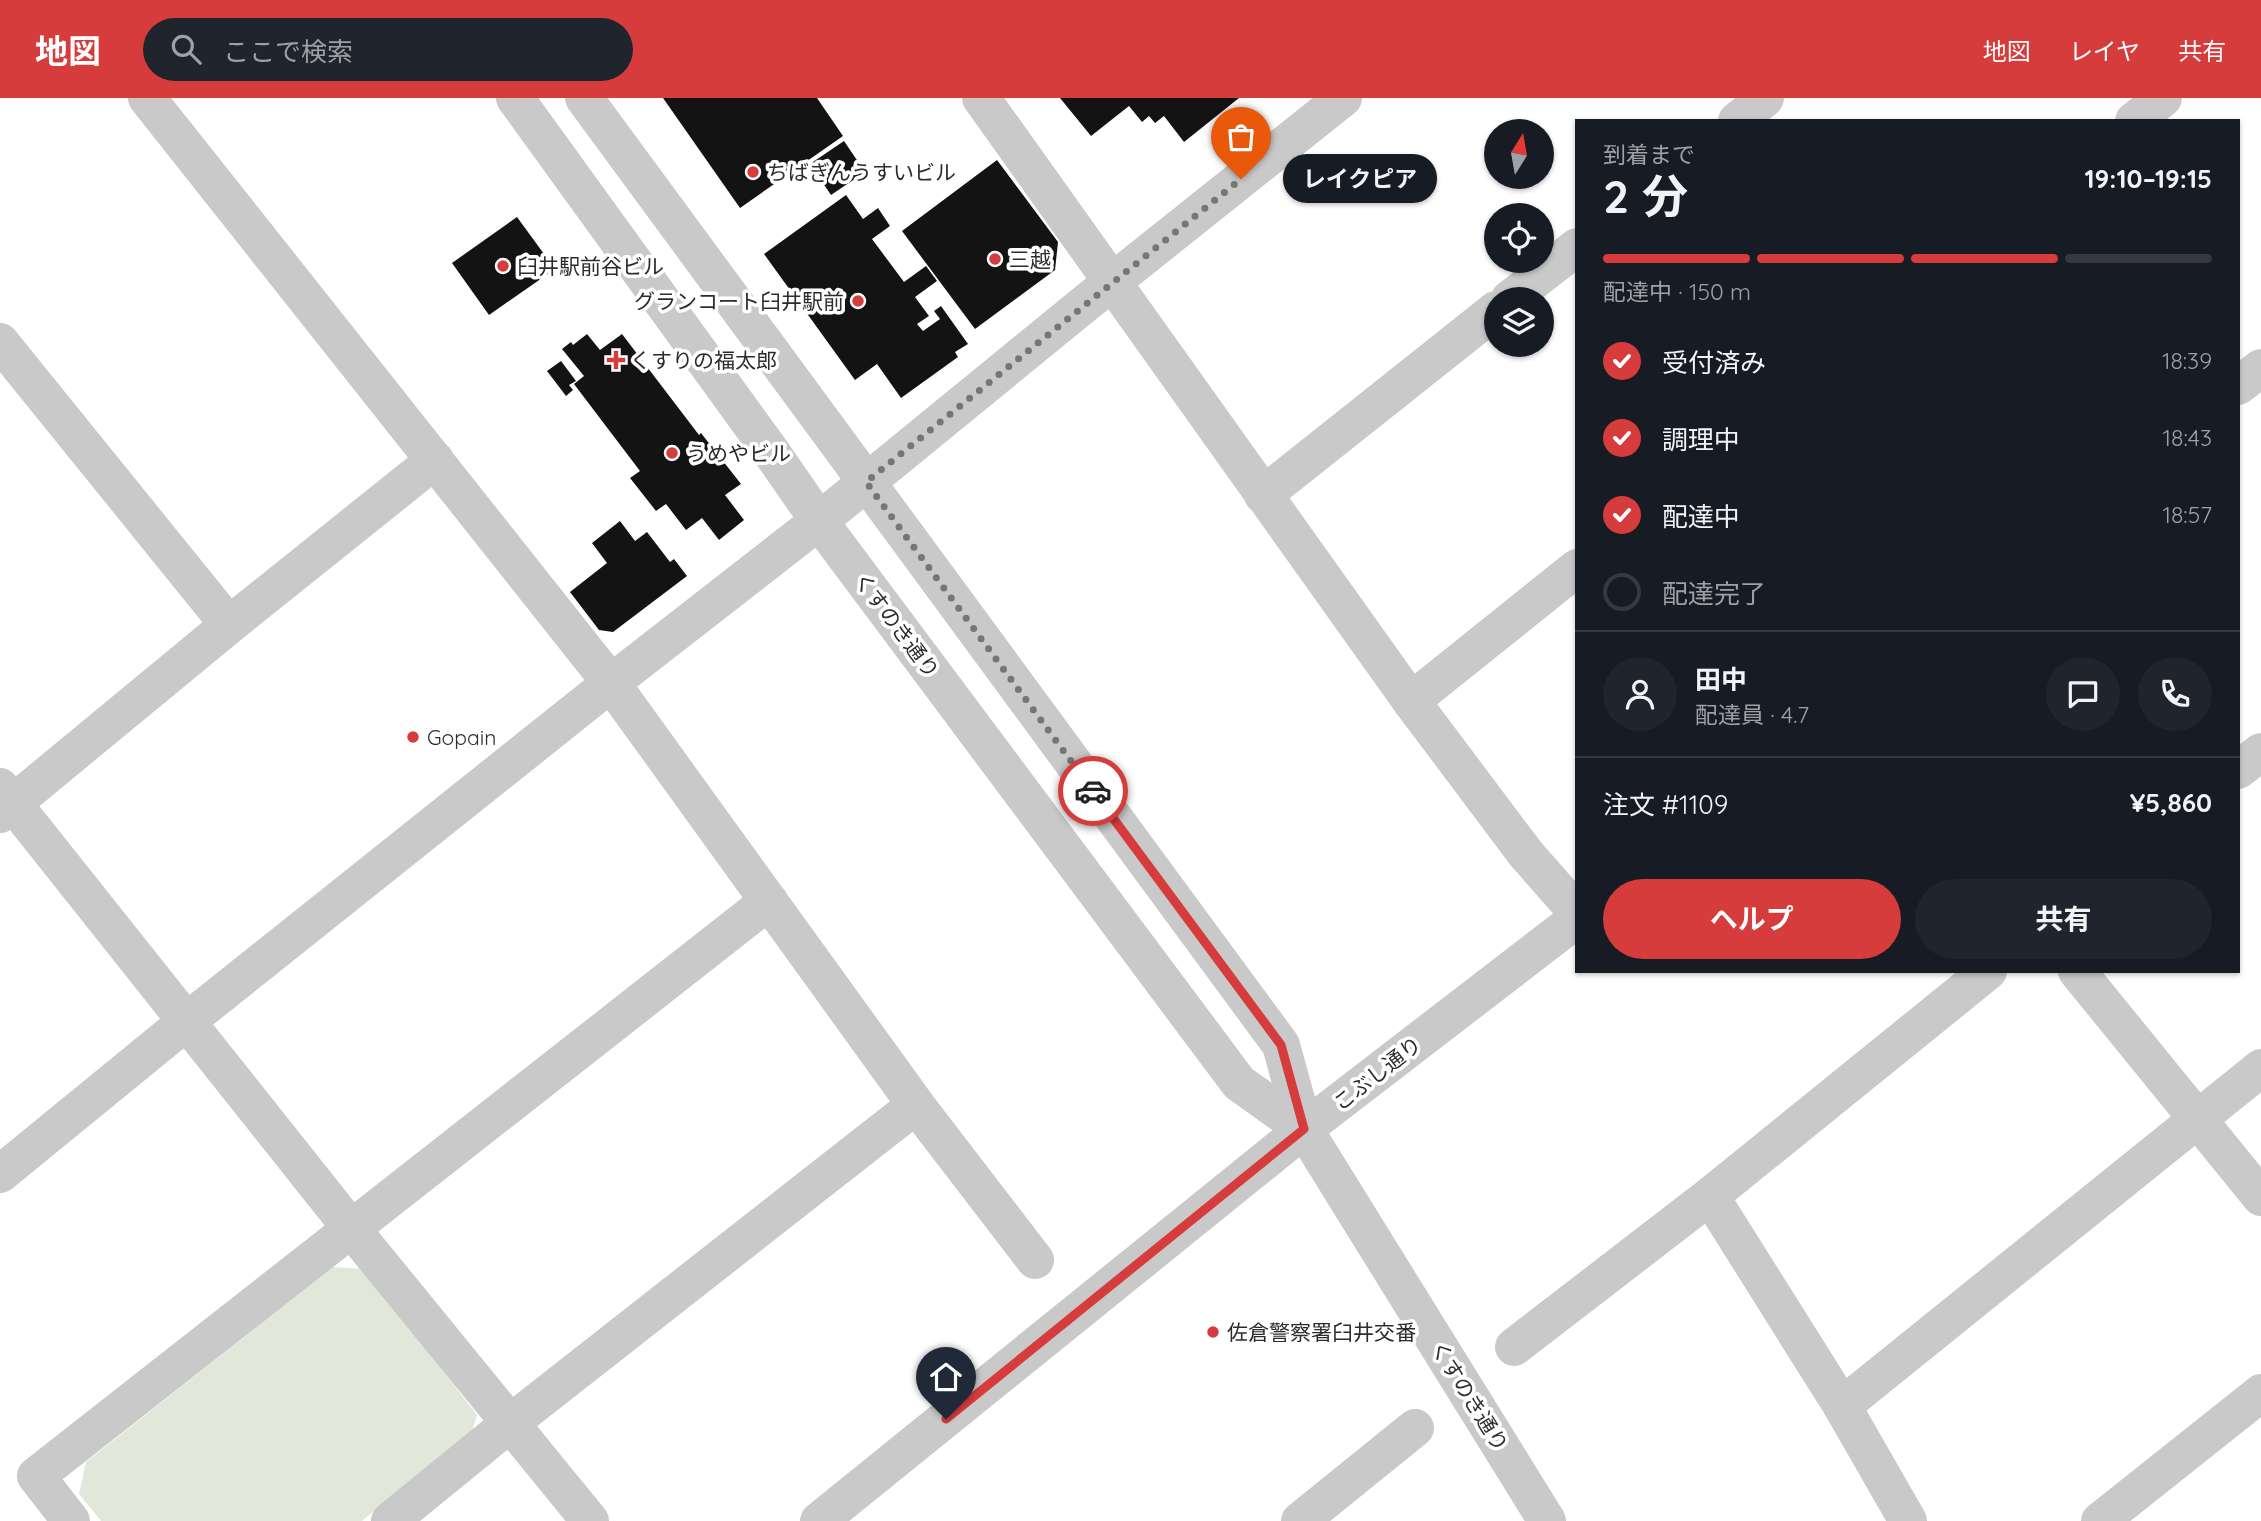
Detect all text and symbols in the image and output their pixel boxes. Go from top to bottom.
search box [143,18,633,81]
text: 地図 [35,30,101,71]
icon: search [167,30,205,68]
text: ここで検索 [223,35,353,68]
text: 地図 [1983,36,2031,66]
text: レイヤ [2069,36,2140,66]
text: 共有 [2178,36,2226,66]
pin [1211,107,1271,179]
icon: bag [1222,118,1260,156]
north arrow [1484,119,1554,189]
map controls [1484,119,1554,357]
text: 到着まで [1603,140,1695,169]
callout: レイクピア [1283,154,1437,204]
place label: ちばぎんうすいビル [767,159,956,185]
text: 19:10–19:15 [2084,162,2212,195]
marker: ちばぎんうすいビル [745,164,761,180]
text: レイクピア [1303,164,1417,193]
text: 2 分 [1603,167,1688,225]
button: locate [1484,203,1554,273]
place label: 三越 [1009,246,1051,272]
marker: 三越 [987,251,1003,267]
place label: 臼井駅前谷ビル [517,253,664,279]
marker: 臼井駅前谷ビル [495,258,511,274]
text: 配達中 · 150 m [1603,277,1751,306]
button: layers [1484,287,1554,357]
place label: グランコート臼井駅前 [634,288,844,314]
marker: グランコート臼井駅前 [850,293,866,309]
icon: check [1603,342,1641,380]
text: 受付済み [1662,346,1766,379]
text: 18:39 [2162,346,2212,375]
place label: くすりの福太郎 [630,347,777,373]
marker: くすりの福太郎 [608,352,624,368]
icon: check [1603,419,1641,457]
text: 調理中 [1662,423,1740,456]
text: 18:43 [2163,423,2212,452]
place label: うめやビル [686,440,791,466]
marker: うめやビル [664,445,680,461]
icon: check [1603,496,1641,534]
text: 配達中 [1662,500,1740,533]
text: 18:57 [2162,500,2212,529]
street label: くすのき通り [849,567,945,683]
text: 配達完了 [1662,577,1766,610]
button: person [1603,657,1677,731]
button: chat [2046,657,2120,731]
button: phone [2138,657,2212,731]
text: 田中 [1695,663,1747,696]
text: 配達員 · 4.7 [1695,700,1809,729]
place label: Gopain [427,724,496,750]
marker: Gopain [405,729,421,745]
courier [1058,756,1128,826]
icon: car [1074,772,1112,810]
text: ¥5,860 [2130,786,2212,819]
text: 注文 #1109 [1603,788,1728,821]
button: ヘルプ [1603,879,1901,959]
button: 共有 [1915,879,2212,959]
street label: こぶし通り [1328,1030,1426,1116]
place label: 佐倉警察署臼井交番 [1227,1319,1416,1345]
marker: 佐倉警察署臼井交番 [1205,1324,1221,1340]
street label: くすのき通り [1426,1336,1514,1456]
pin [916,1347,976,1419]
icon: home [927,1358,965,1396]

